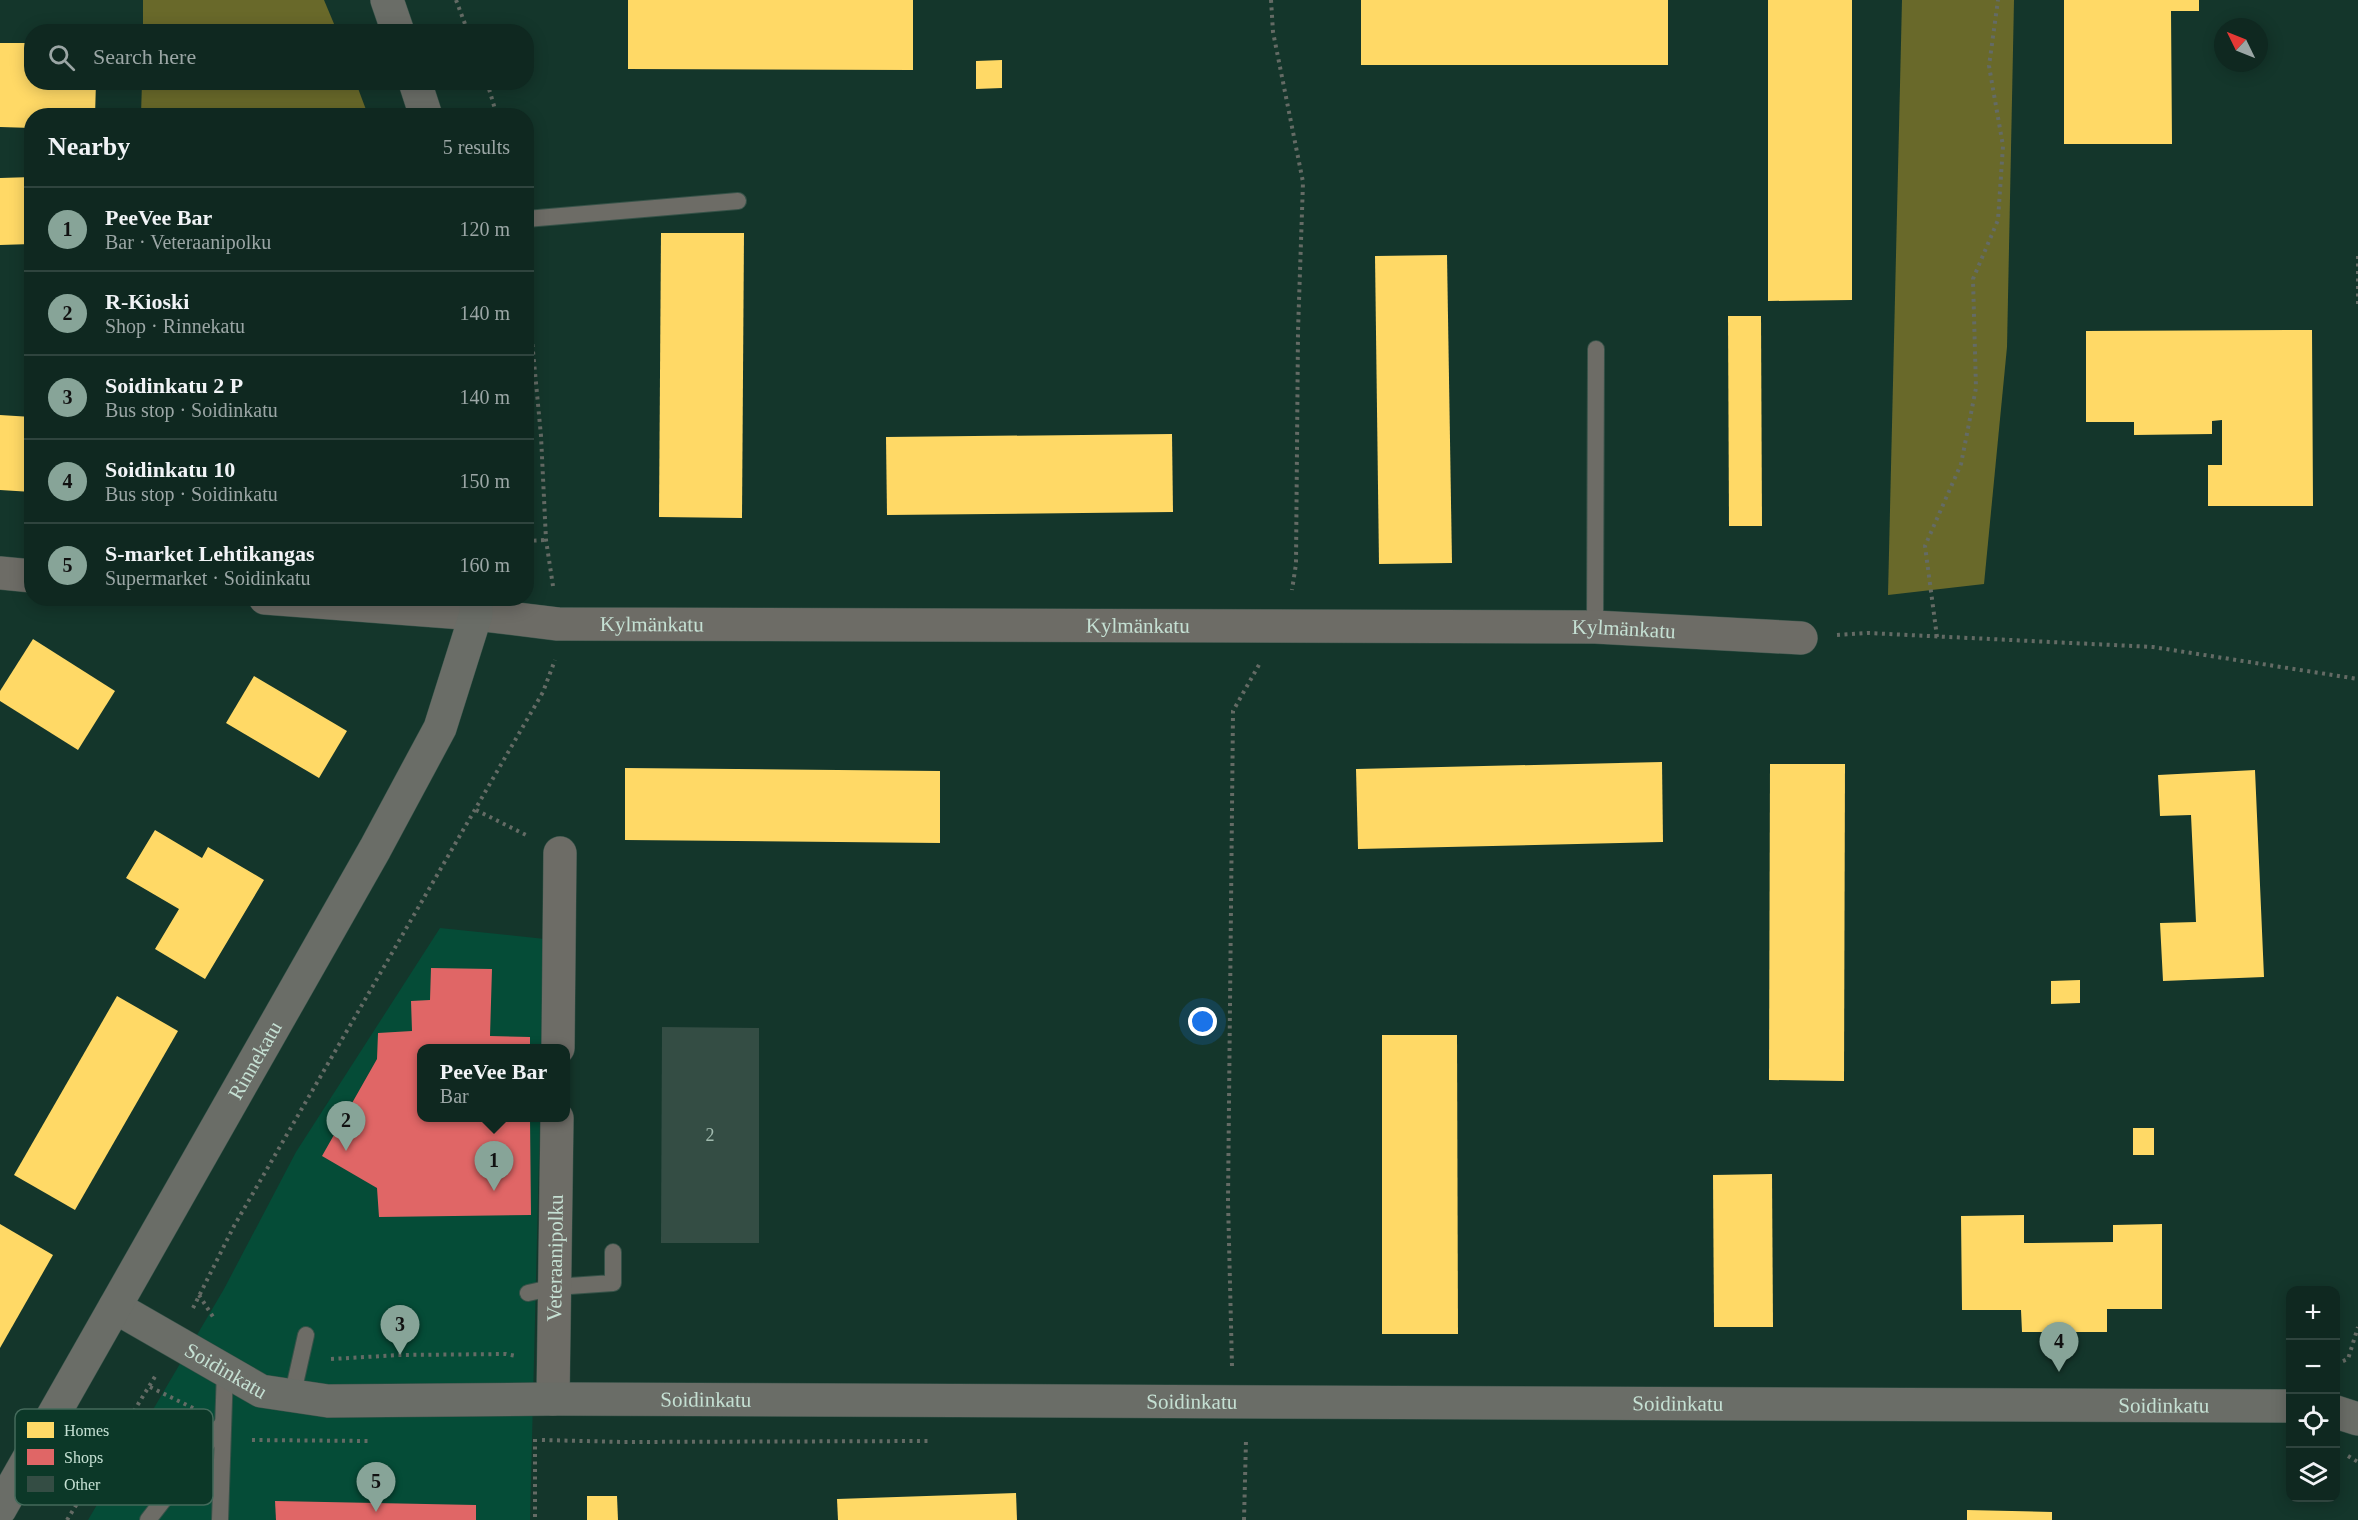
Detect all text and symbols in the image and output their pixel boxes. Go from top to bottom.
north arrow [2214,18,2268,72]
search box [24,24,534,90]
icon: search [45,41,78,74]
text: Search here [93,44,196,69]
text: Nearby [48,132,130,161]
text: 5 results [443,136,510,158]
text: PeeVee Bar [105,205,212,230]
text: 1 [63,218,73,240]
text: 120 m [459,218,510,240]
text: Bar · Veteraanipolku [105,231,271,253]
text: R-Kioski [105,289,189,314]
text: 2 [63,302,73,324]
text: 140 m [459,302,510,324]
text: Shop · Rinnekatu [105,315,245,337]
text: Soidinkatu 2 P [105,373,243,398]
text: 3 [63,386,73,408]
text: 140 m [459,386,510,408]
text: Bus stop · Soidinkatu [105,399,278,421]
text: Soidinkatu 10 [105,457,235,482]
text: 4 [63,470,73,492]
text: 150 m [459,470,510,492]
text: Bus stop · Soidinkatu [105,483,278,505]
text: S-market Lehtikangas [105,541,315,566]
text: 5 [63,554,73,576]
text: 160 m [459,554,510,576]
text: Supermarket · Soidinkatu [105,567,311,589]
street label: Kylmänkatu [600,612,704,636]
street label: Kylmänkatu [1086,614,1190,638]
street label: Kylmänkatu [1572,615,1677,643]
your location [1188,1007,1217,1036]
street label: Rinnekatu [223,1016,287,1104]
popup [417,1044,570,1122]
text: PeeVee Bar [440,1059,547,1084]
text: Bar [440,1085,469,1107]
pin: 2 [326,1102,366,1151]
house number: 2 [706,1125,715,1145]
pin: 1 [474,1142,514,1191]
street label: Veteraanipolku [542,1194,568,1322]
map controls [2286,1286,2340,1502]
button: + [2286,1286,2340,1340]
pin: 3 [380,1306,420,1355]
pin: 4 [2040,1322,2078,1372]
street label: Soidinkatu [181,1338,272,1404]
button: − [2286,1340,2340,1394]
street label: Soidinkatu [660,1387,752,1412]
street label: Soidinkatu [1146,1389,1238,1414]
street label: Soidinkatu [1632,1391,1724,1416]
street label: Soidinkatu [2118,1393,2210,1418]
button: locate [2286,1394,2340,1448]
legend [15,1409,213,1505]
text: Homes [64,1422,109,1439]
button: layers [2286,1448,2340,1502]
text: Shops [64,1449,103,1467]
pin: 5 [356,1462,395,1512]
text: Other [64,1476,101,1493]

